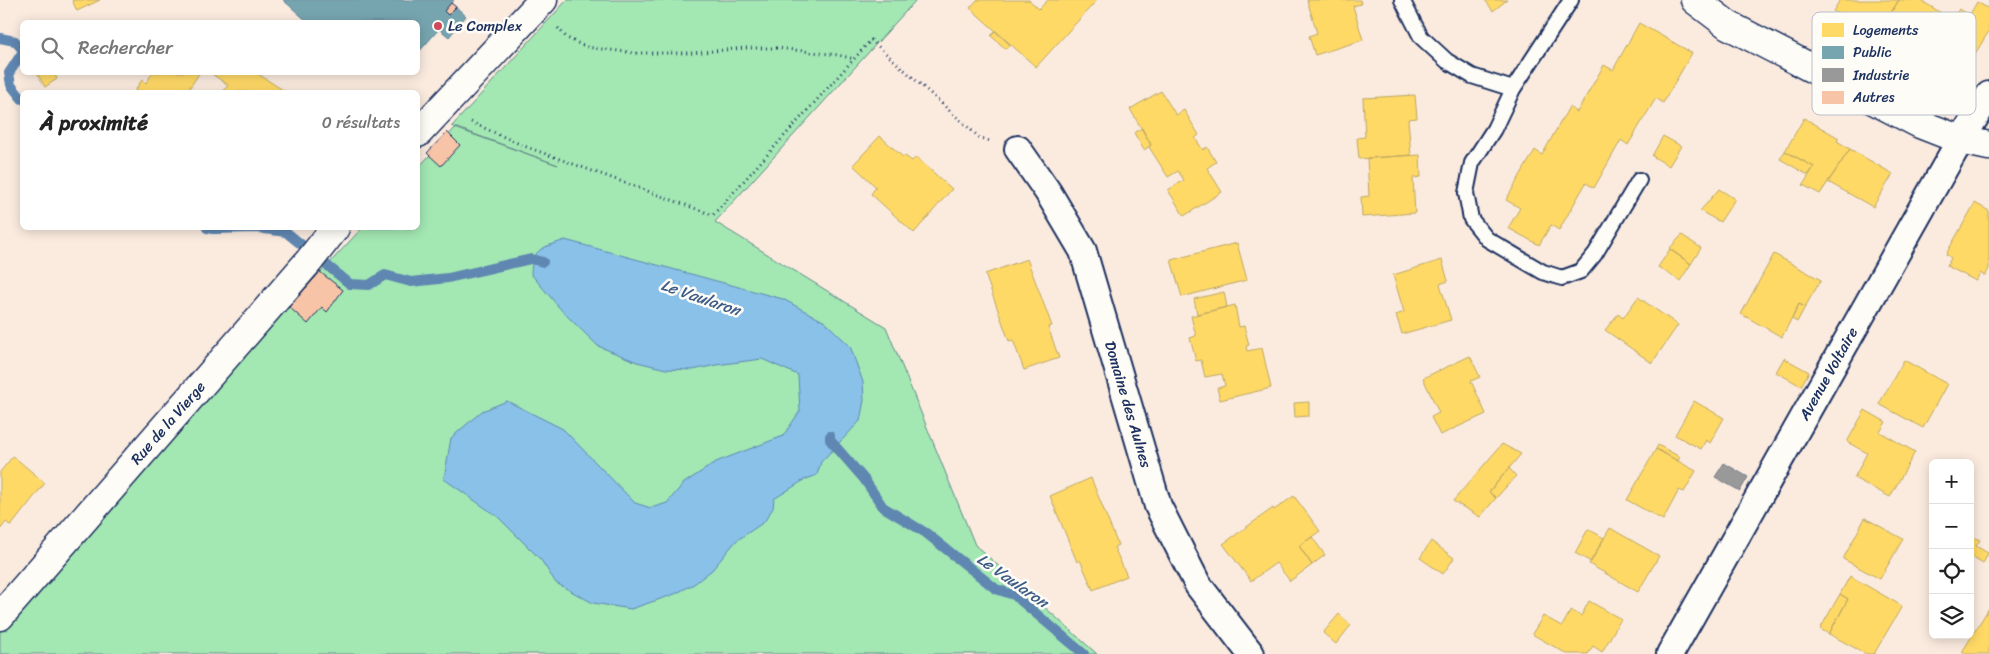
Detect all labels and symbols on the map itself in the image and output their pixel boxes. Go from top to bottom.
legend [1812,12,1976,115]
place label: Le Complex [448,13,522,39]
text: Logements [1853,18,1919,43]
marker: Le Complex [432,20,444,32]
text: Public [1853,40,1892,65]
text: Industrie [1852,63,1909,88]
text: Autres [1852,85,1895,110]
water label: Le Vaularon [657,270,746,325]
street label: Avenue Voltaire [1791,322,1865,426]
street label: Domaine des Aulnes [1097,338,1159,471]
street label: Rue de la Vierge [124,375,212,471]
water label: Le Vaularon [971,545,1056,617]

